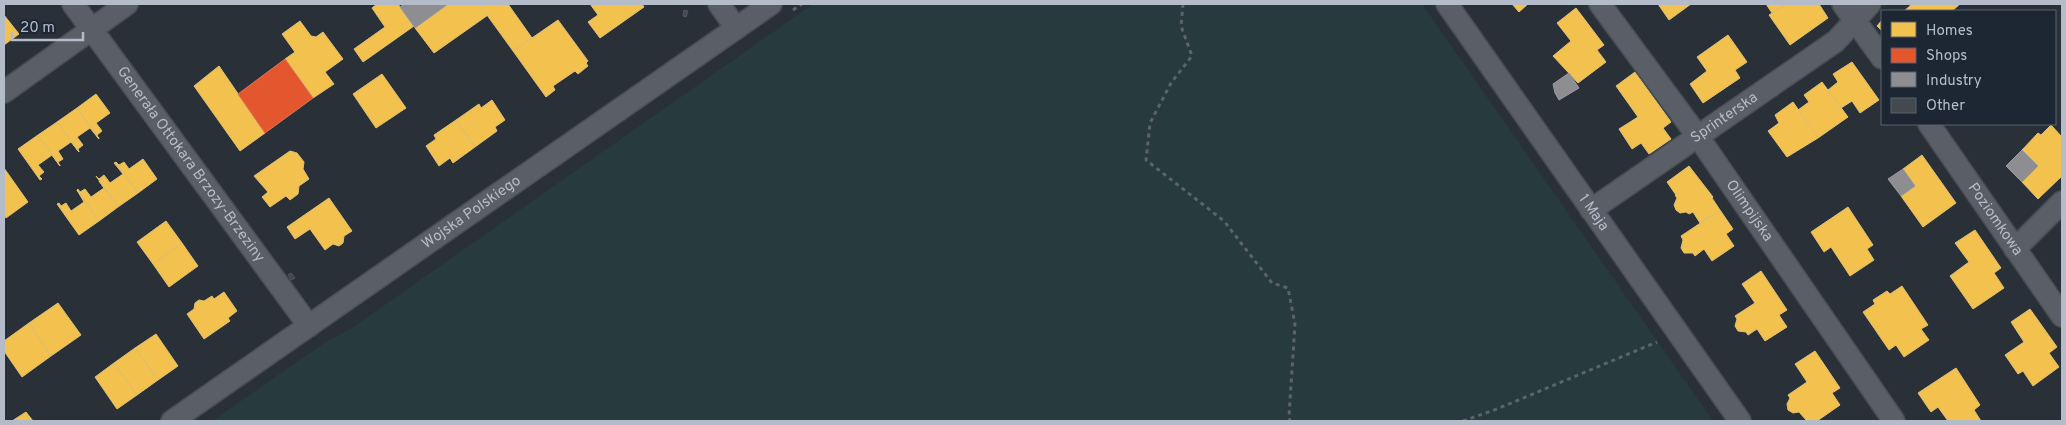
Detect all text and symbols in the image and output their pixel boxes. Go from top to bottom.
scale bar [12,10,84,42]
legend [1881,10,2056,125]
text: 20 m [20,19,55,38]
text: Homes [1926,22,1973,41]
text: Shops [1926,47,1967,66]
street label: Generała Ottokara Brzozy-Brzeziny [113,63,269,266]
text: Industry [1926,72,1982,91]
street label: Sprinterska [1687,88,1762,148]
text: Other [1926,97,1965,116]
street label: Wojska Polskiego [418,171,525,253]
street label: Olimpijska [1721,176,1777,245]
street label: Poziomkowa [1963,179,2027,259]
street label: 1 Maja [1574,190,1613,235]

